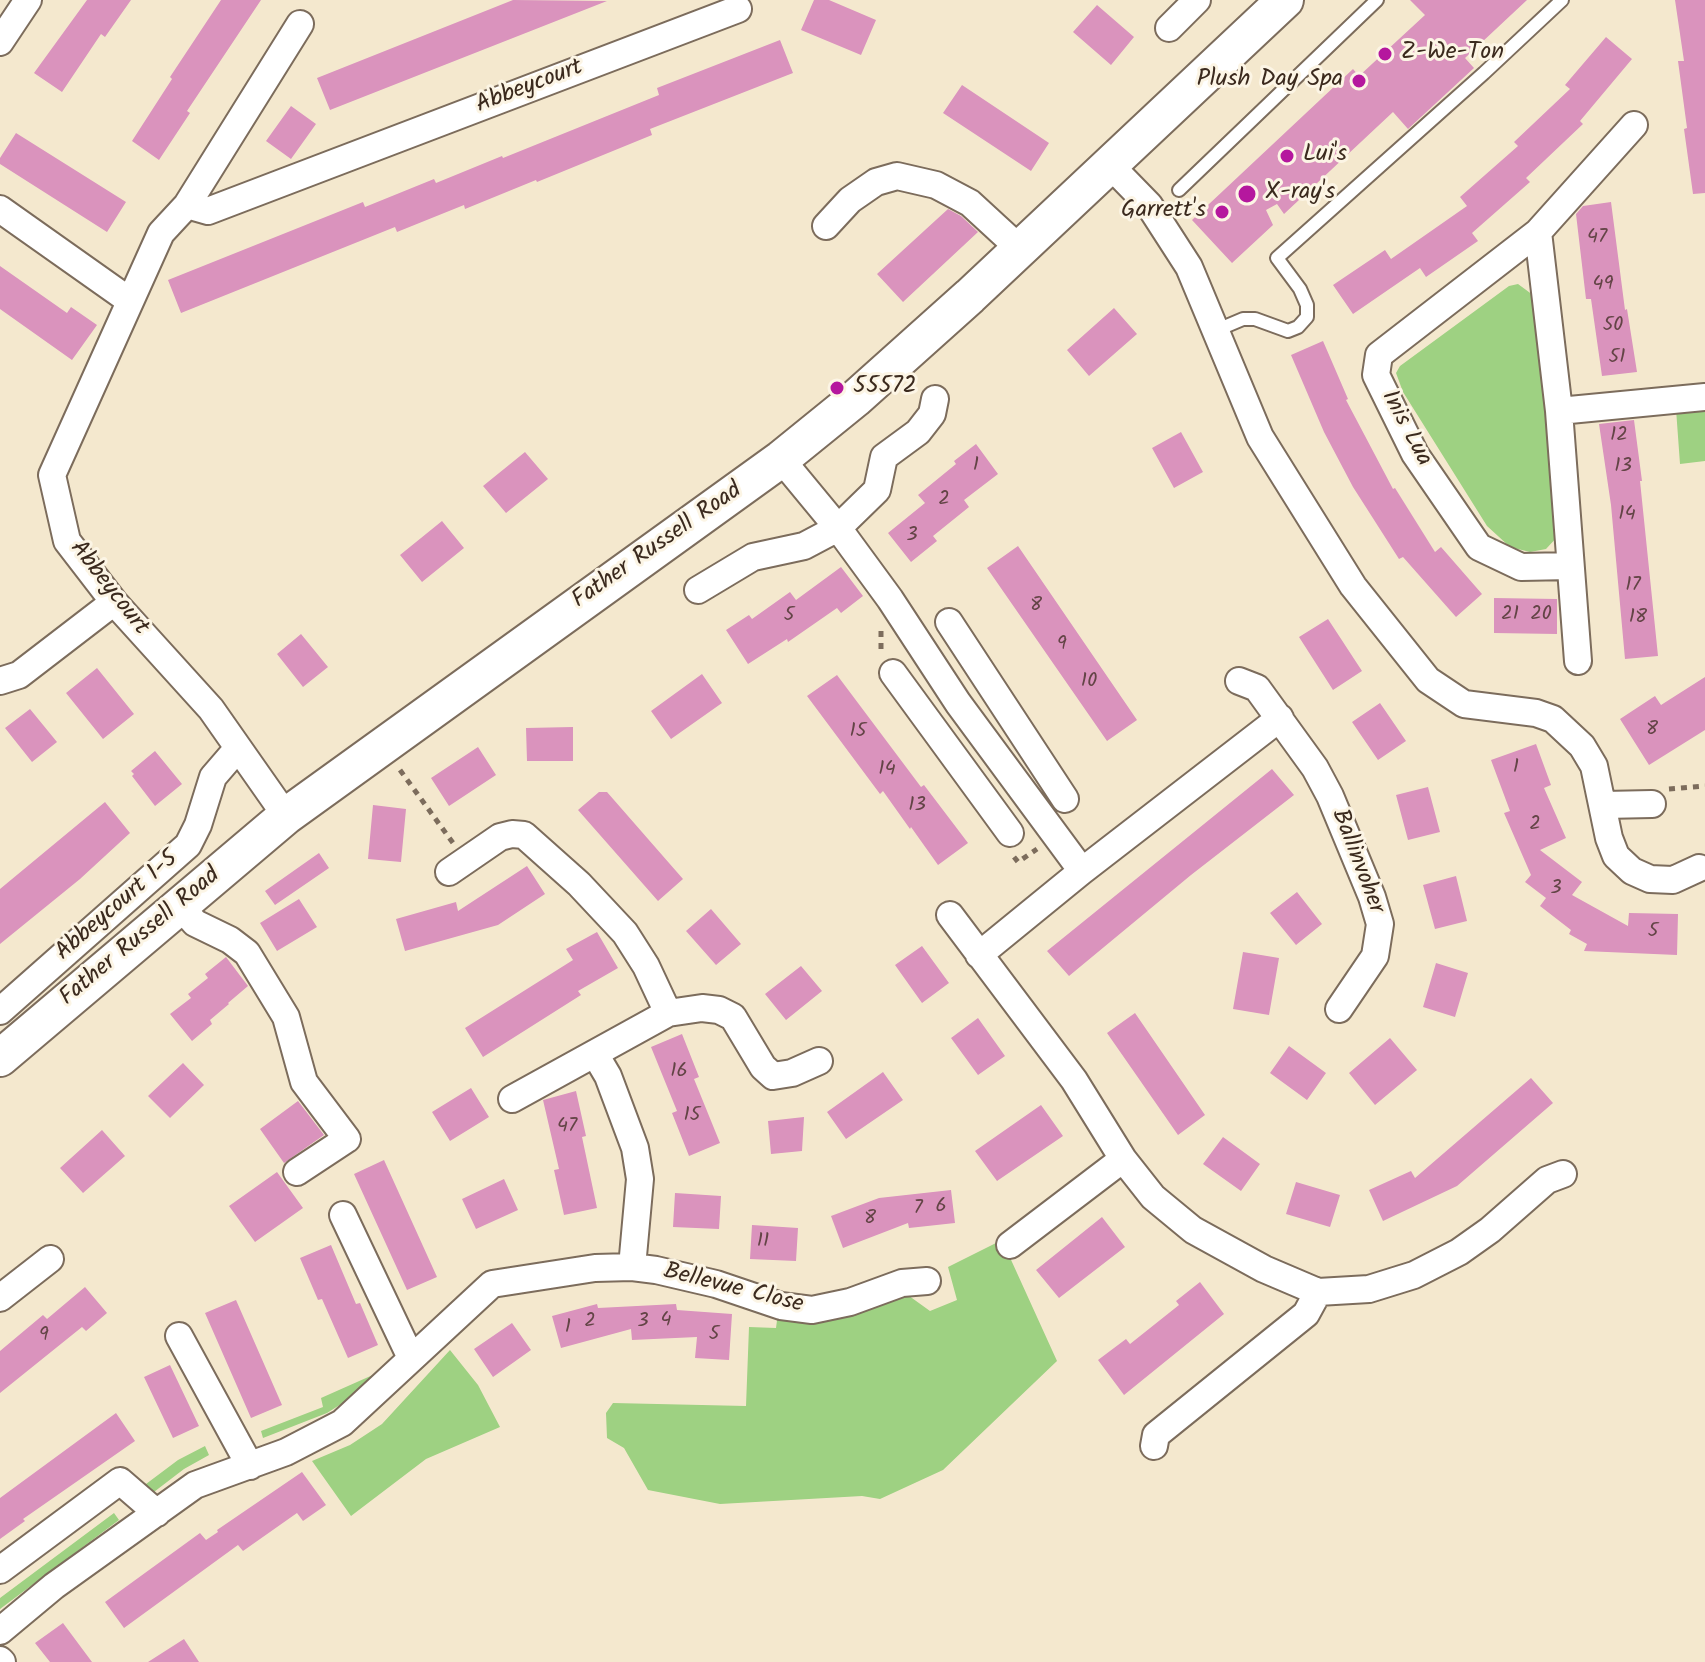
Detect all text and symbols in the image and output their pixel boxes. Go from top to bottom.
place label: Z-We-Ton [1401,40,1504,68]
marker: Z-We-Ton [1376,45,1394,63]
street label: Abbeycourt [472,54,588,122]
place label: Plush Day Spa [1197,67,1343,95]
marker: Plush Day Spa [1350,72,1368,90]
place label: Lui's [1303,142,1347,170]
marker: Lui's [1278,147,1296,165]
place label: X-ray's [1265,180,1335,208]
marker: X-ray's [1236,183,1258,205]
place label: Garrett's [1121,198,1206,226]
marker: Garrett's [1213,203,1231,221]
house number: 47 [1587,227,1607,251]
house number: 49 [1593,274,1613,298]
house number: 50 [1603,315,1623,339]
house number: 51 [1608,347,1626,371]
place label: 55572 [853,374,917,402]
marker: 55572 [828,379,846,397]
street label: Inis Lua [1373,386,1437,472]
house number: 12 [1610,425,1628,449]
house number: 1 [973,455,979,479]
house number: 13 [1614,456,1632,480]
street label: Father Russell Road [568,478,748,616]
house number: 2 [938,489,950,513]
house number: 14 [1618,504,1636,528]
house number: 3 [906,525,918,549]
street label: Abbeycourt [62,536,154,642]
house number: 17 [1625,575,1641,599]
house number: 8 [1030,595,1042,619]
house number: 21 [1501,604,1519,628]
house number: 20 [1530,604,1552,628]
house number: 5 [784,605,794,629]
house number: 18 [1629,607,1647,631]
house number: 9 [1057,634,1067,658]
house number: 10 [1081,671,1097,695]
house number: 8 [1646,719,1658,743]
house number: 15 [849,721,867,745]
house number: 1 [1513,757,1519,781]
house number: 14 [878,759,896,783]
house number: 13 [908,795,926,819]
street label: Ballinvoher [1323,806,1389,918]
house number: 2 [1529,814,1541,838]
street label: Abbeycourt 1-5 [51,846,185,968]
street label: Father Russell Road [55,862,227,1014]
house number: 3 [1550,878,1562,902]
house number: 5 [1648,921,1658,945]
house number: 16 [670,1061,688,1085]
house number: 15 [683,1105,701,1129]
house number: 47 [557,1116,577,1140]
house number: 6 [935,1196,947,1220]
house number: 7 [913,1198,923,1222]
house number: 8 [864,1208,876,1232]
house number: 11 [757,1231,769,1255]
street label: Bellevue Close [660,1259,806,1321]
house number: 4 [660,1310,672,1334]
house number: 2 [584,1311,596,1335]
house number: 3 [637,1311,649,1335]
house number: 1 [565,1317,571,1341]
house number: 5 [709,1324,719,1348]
house number: 9 [39,1325,49,1349]

